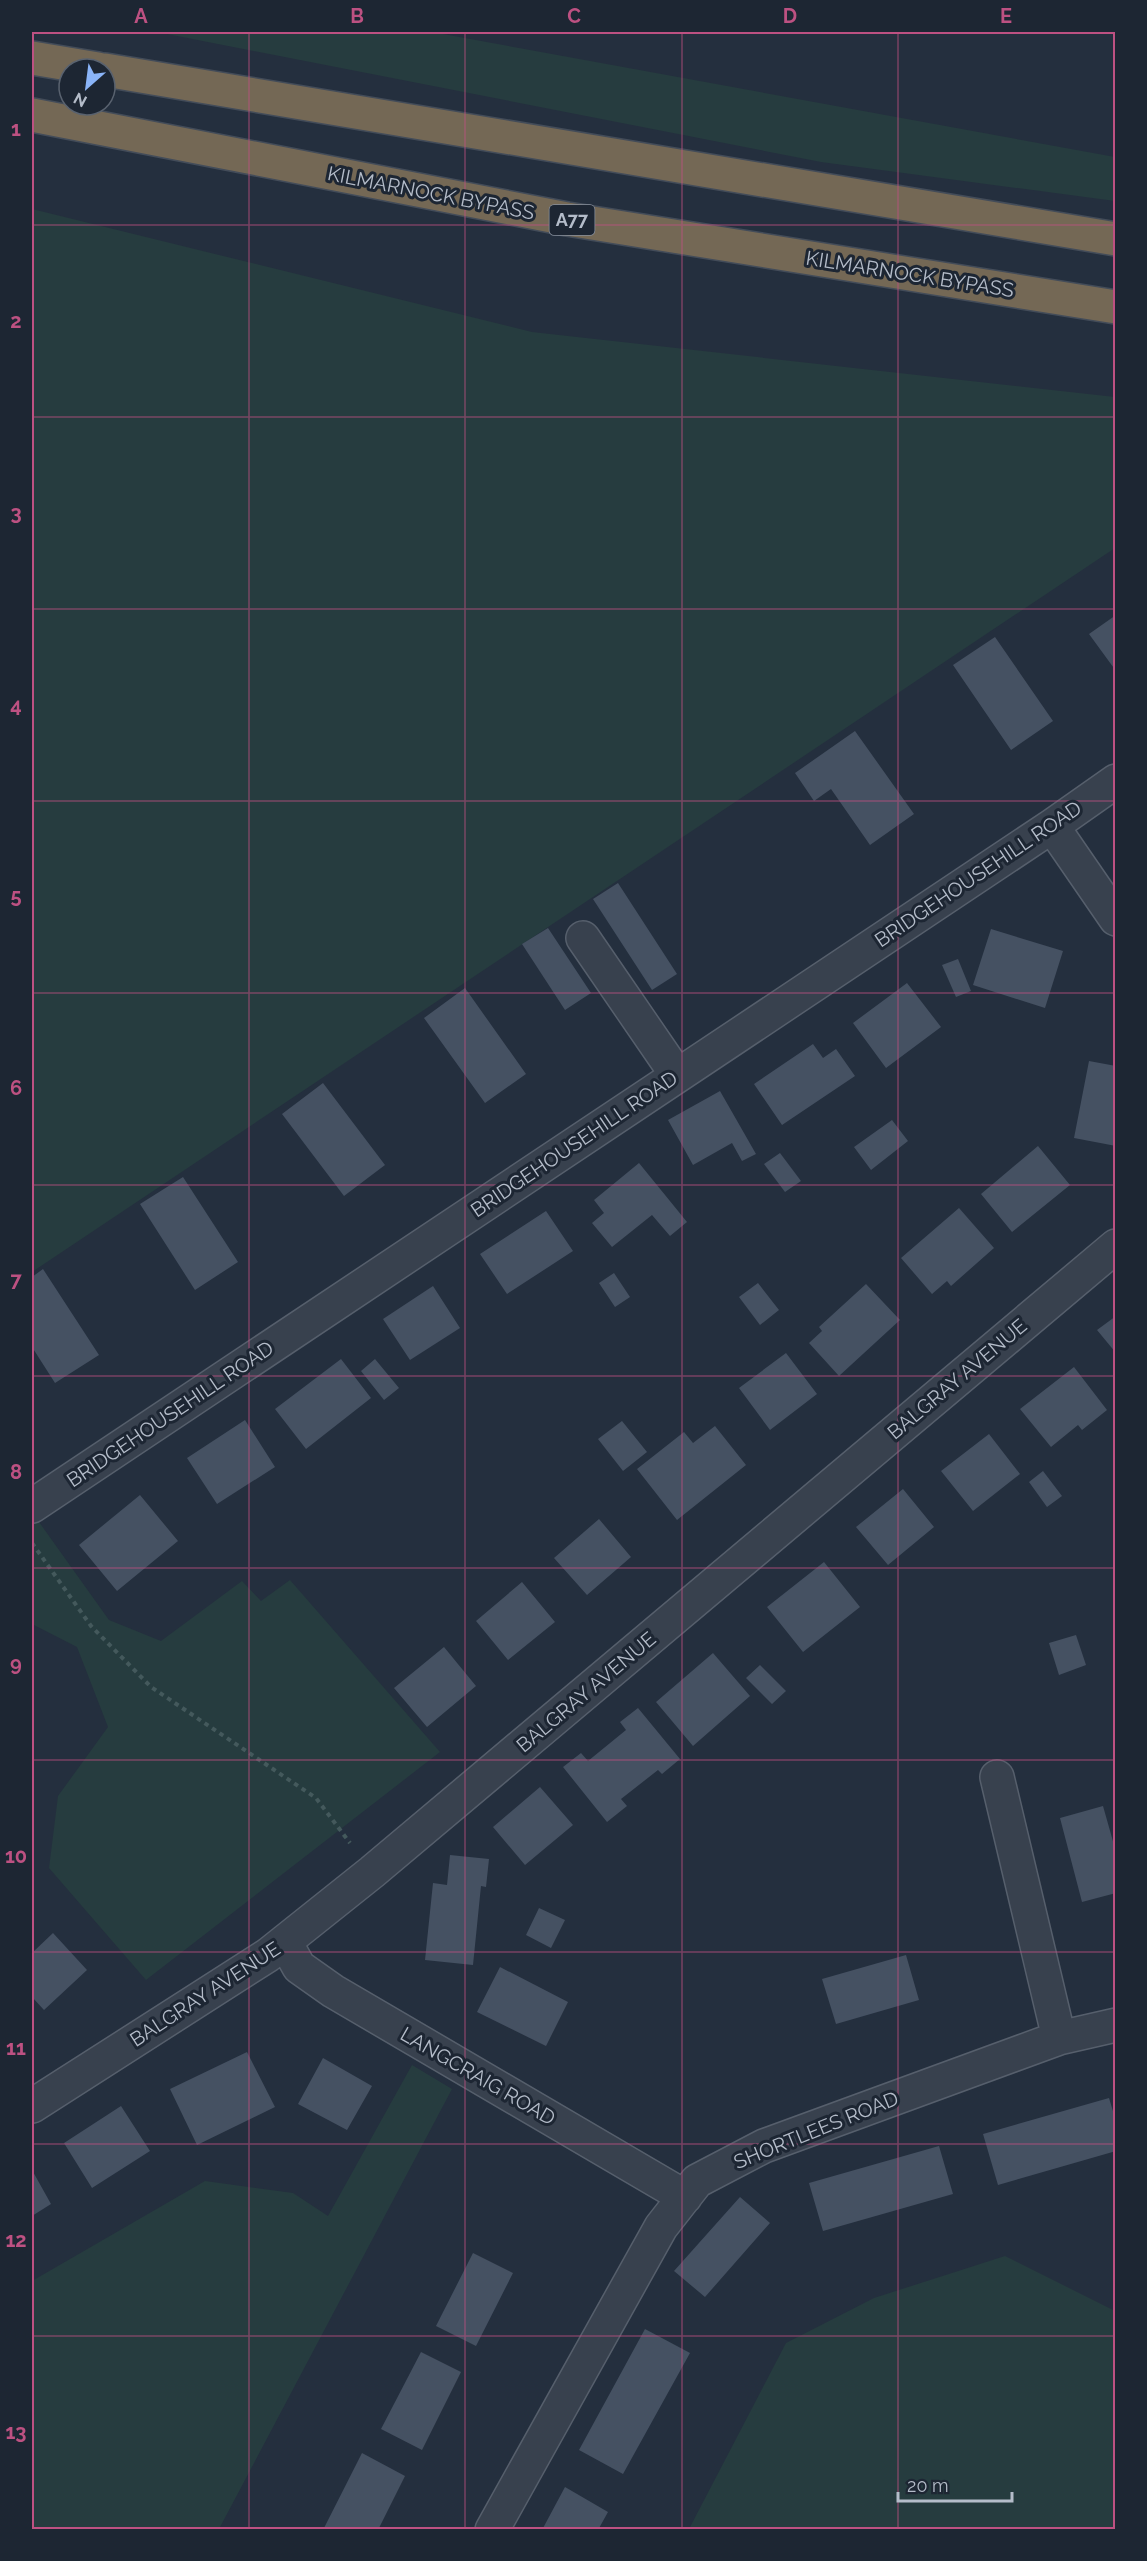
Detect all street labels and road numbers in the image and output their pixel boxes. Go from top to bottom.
street label: KILMARNOCK BYPASS [326,161,536,225]
road number: A77 [550,205,594,235]
street label: KILMARNOCK BYPASS [804,246,1016,302]
street label: BRIDGEHOUSEHILL ROAD [870,796,1086,952]
street label: BRIDGEHOUSEHILL ROAD [466,1066,682,1222]
street label: BALGRAY AVENUE [882,1314,1032,1444]
street label: BRIDGEHOUSEHILL ROAD [62,1336,278,1492]
street label: BALGRAY AVENUE [511,1627,661,1757]
street label: BALGRAY AVENUE [125,1936,285,2052]
street label: LANGCRAIG ROAD [396,2022,560,2130]
street label: SHORTLEES ROAD [730,2086,902,2174]

